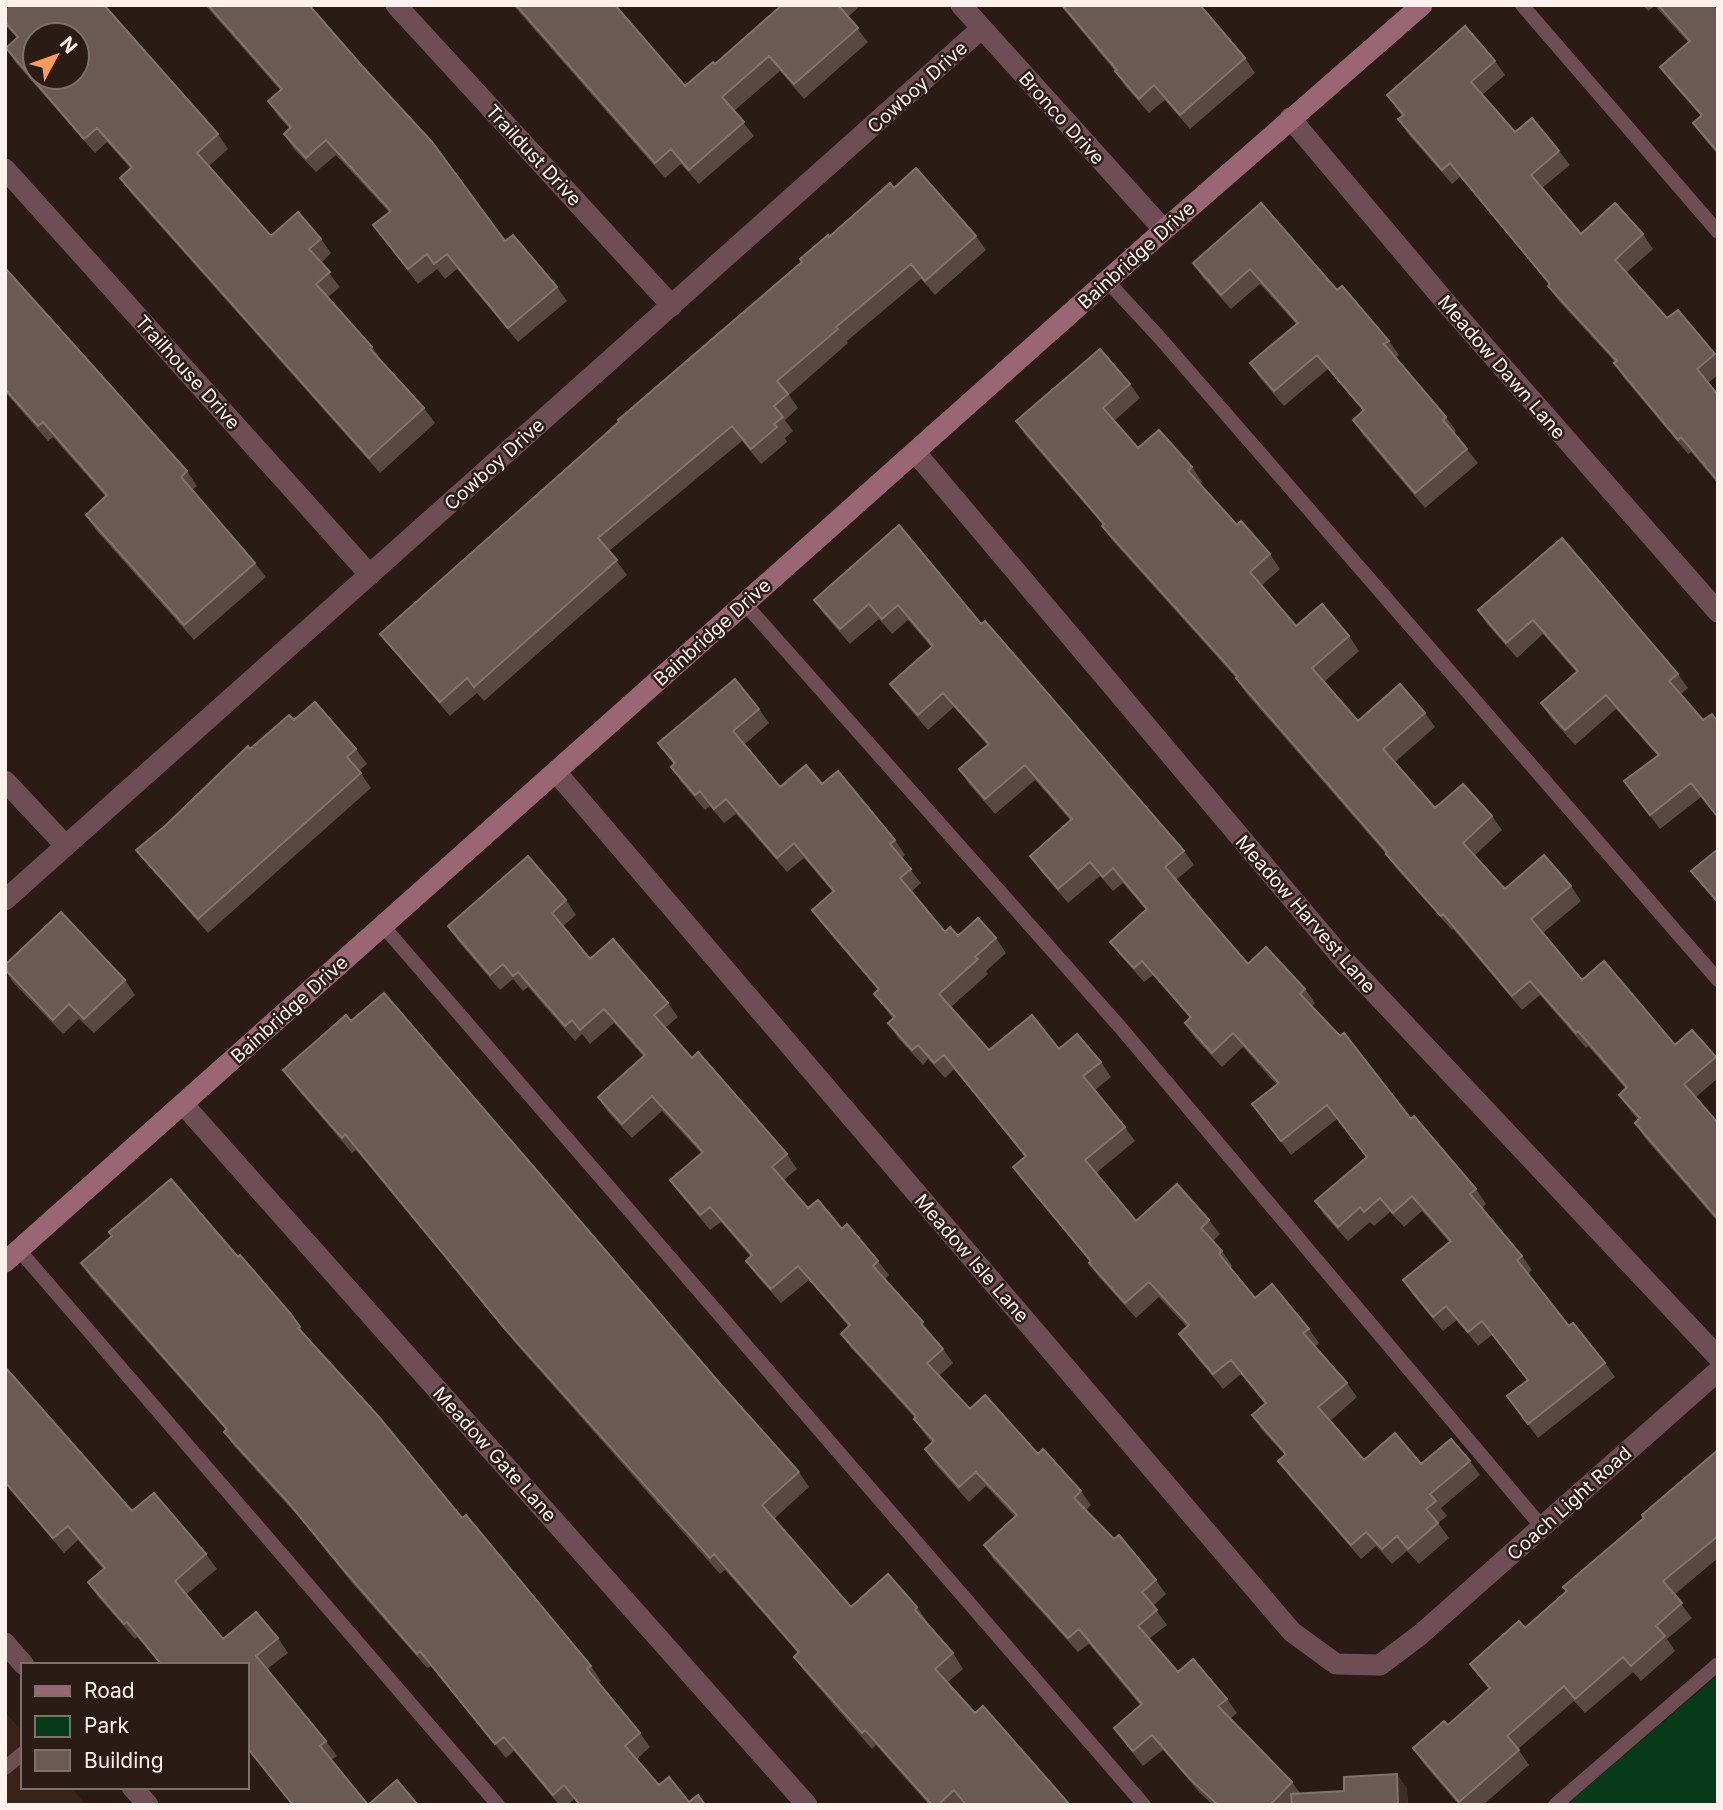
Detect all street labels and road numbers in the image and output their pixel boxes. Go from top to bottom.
street label: Cowboy Drive [863,37,972,138]
street label: Bronco Drive [1014,67,1109,169]
street label: Traildust Drive [481,100,586,211]
street label: Bainbridge Drive [1073,197,1200,314]
street label: Meadow Dawn Lane [1433,291,1570,444]
street label: Trailhouse Drive [130,311,245,434]
street label: Cowboy Drive [440,414,549,515]
street label: Bainbridge Drive [649,574,776,691]
street label: Meadow Harvest Lane [1231,831,1380,998]
street label: Bainbridge Drive [226,951,353,1068]
street label: Meadow Isle Lane [910,1189,1034,1327]
street label: Meadow Gate Lane [428,1382,561,1527]
street label: Coach Light Road [1502,1442,1636,1565]

